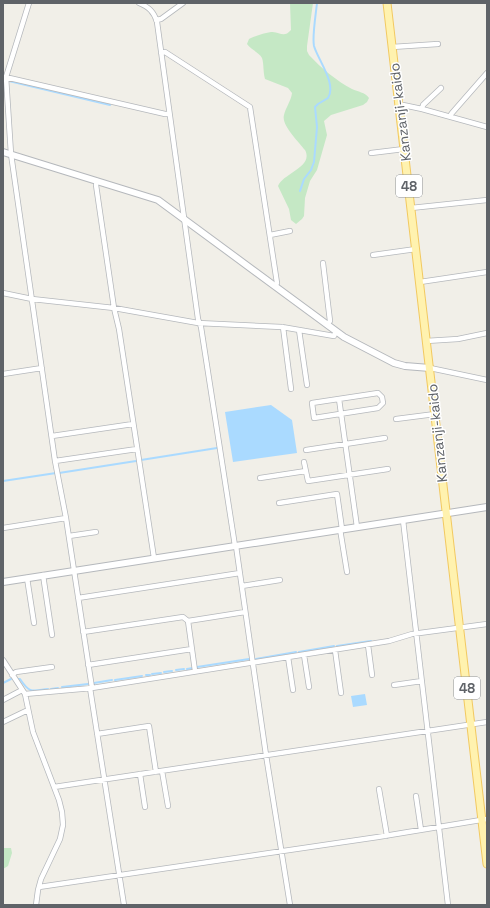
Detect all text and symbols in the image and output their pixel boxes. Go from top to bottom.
street label: Kanzanji-kaido [385,62,415,162]
road number: 48 [396,175,422,197]
street label: Kanzanji-kaido [423,383,451,483]
road number: 48 [454,677,480,699]

